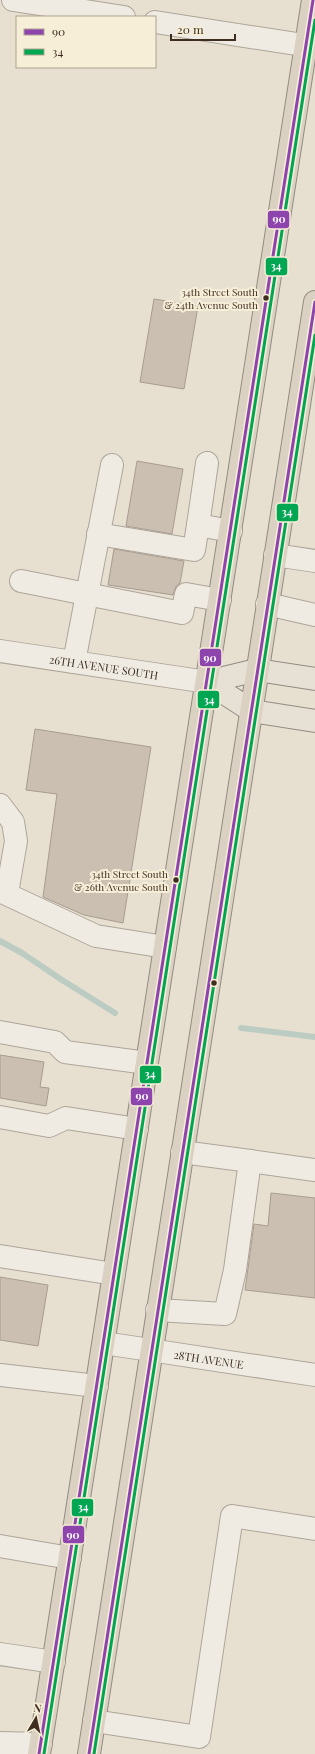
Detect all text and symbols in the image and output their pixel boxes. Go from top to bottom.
legend [16,16,156,68]
scale bar [171,16,235,42]
text: 20 m [177,21,204,37]
text: 90 [52,23,65,39]
text: 34 [52,43,63,59]
line badge: 90 [267,210,290,229]
text: 90 [272,211,286,226]
line badge: 34 [265,257,288,276]
text: 34 [270,258,282,273]
place label: 34th Street South & 24th Avenue South [164,285,258,312]
marker: 34th Street South & 24th Avenue South [261,293,271,303]
line badge: 34 [276,503,299,522]
text: 34 [281,504,293,519]
line badge: 90 [199,648,222,667]
text: 90 [203,650,217,665]
street label: 26TH AVENUE SOUTH [48,651,159,682]
line badge: 34 [197,690,220,709]
text: 34 [203,692,215,707]
place label: 34th Street South & 26th Avenue South [74,867,168,894]
marker: 34th Street South & 26th Avenue South [171,875,181,885]
unlabelled marker [209,978,219,988]
line badge: 34 [139,1065,162,1084]
text: 34 [144,1066,156,1081]
line badge: 90 [130,1087,153,1106]
text: 90 [135,1088,149,1103]
street label: 28TH AVENUE [173,1346,245,1372]
line badge: 34 [71,1498,94,1517]
text: 34 [77,1499,89,1514]
line badge: 90 [62,1525,85,1544]
text: 90 [66,1527,80,1542]
north arrow [16,1698,56,1738]
text: N [33,1700,43,1716]

